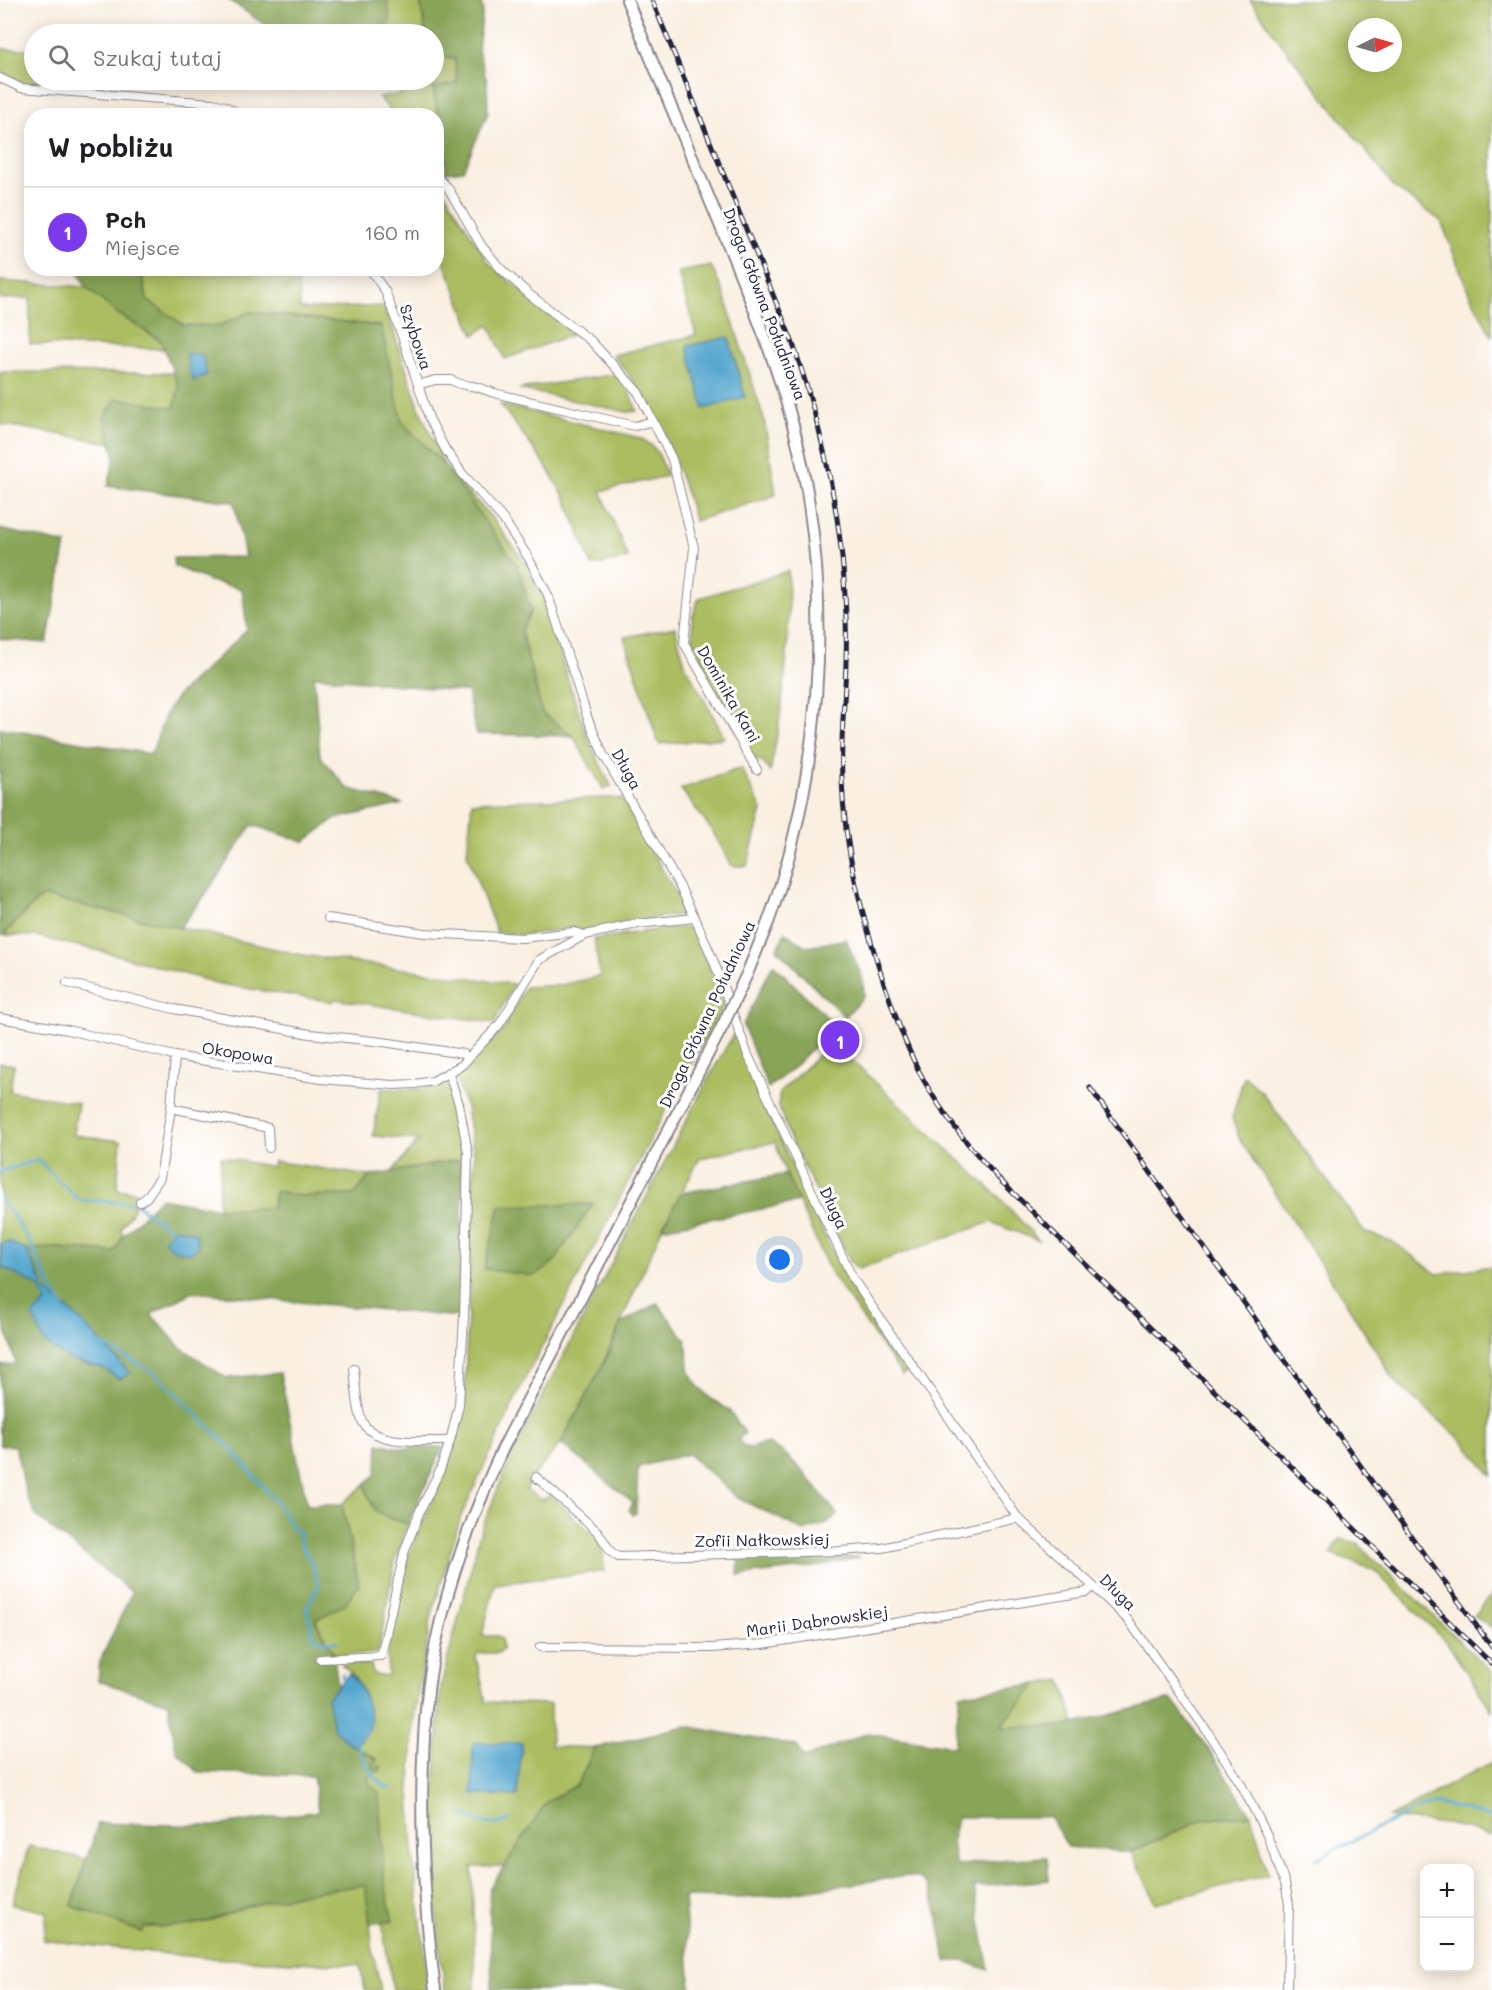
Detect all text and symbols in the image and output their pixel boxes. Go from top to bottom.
north arrow [1348,18,1402,72]
search box [24,24,444,90]
icon: search [45,41,78,74]
text: Szukaj tutaj [93,43,222,72]
text: W pobliżu [48,130,174,164]
text: Pch [105,205,146,234]
street label: Droga Główna Południowa [719,205,812,403]
text: 1 [63,219,72,245]
text: 160 m [364,219,420,245]
text: Miejsce [105,234,180,260]
street label: Szybowa [395,301,438,373]
street label: Dominika Kani [693,641,766,746]
street label: Długa [608,744,647,793]
street label: Droga Główna Południowa [654,917,759,1111]
pin: 1 [820,1018,860,1062]
street label: Okopowa [201,1036,276,1069]
street label: Długa [816,1183,853,1232]
your location [765,1245,794,1274]
street label: Zofii Nałkowskiej [694,1528,830,1551]
street label: Długa [1095,1569,1141,1615]
street label: Marii Dąbrowskiej [745,1600,889,1641]
map controls [1420,1864,1474,1972]
button: + [1420,1864,1474,1918]
button: − [1420,1918,1474,1972]

